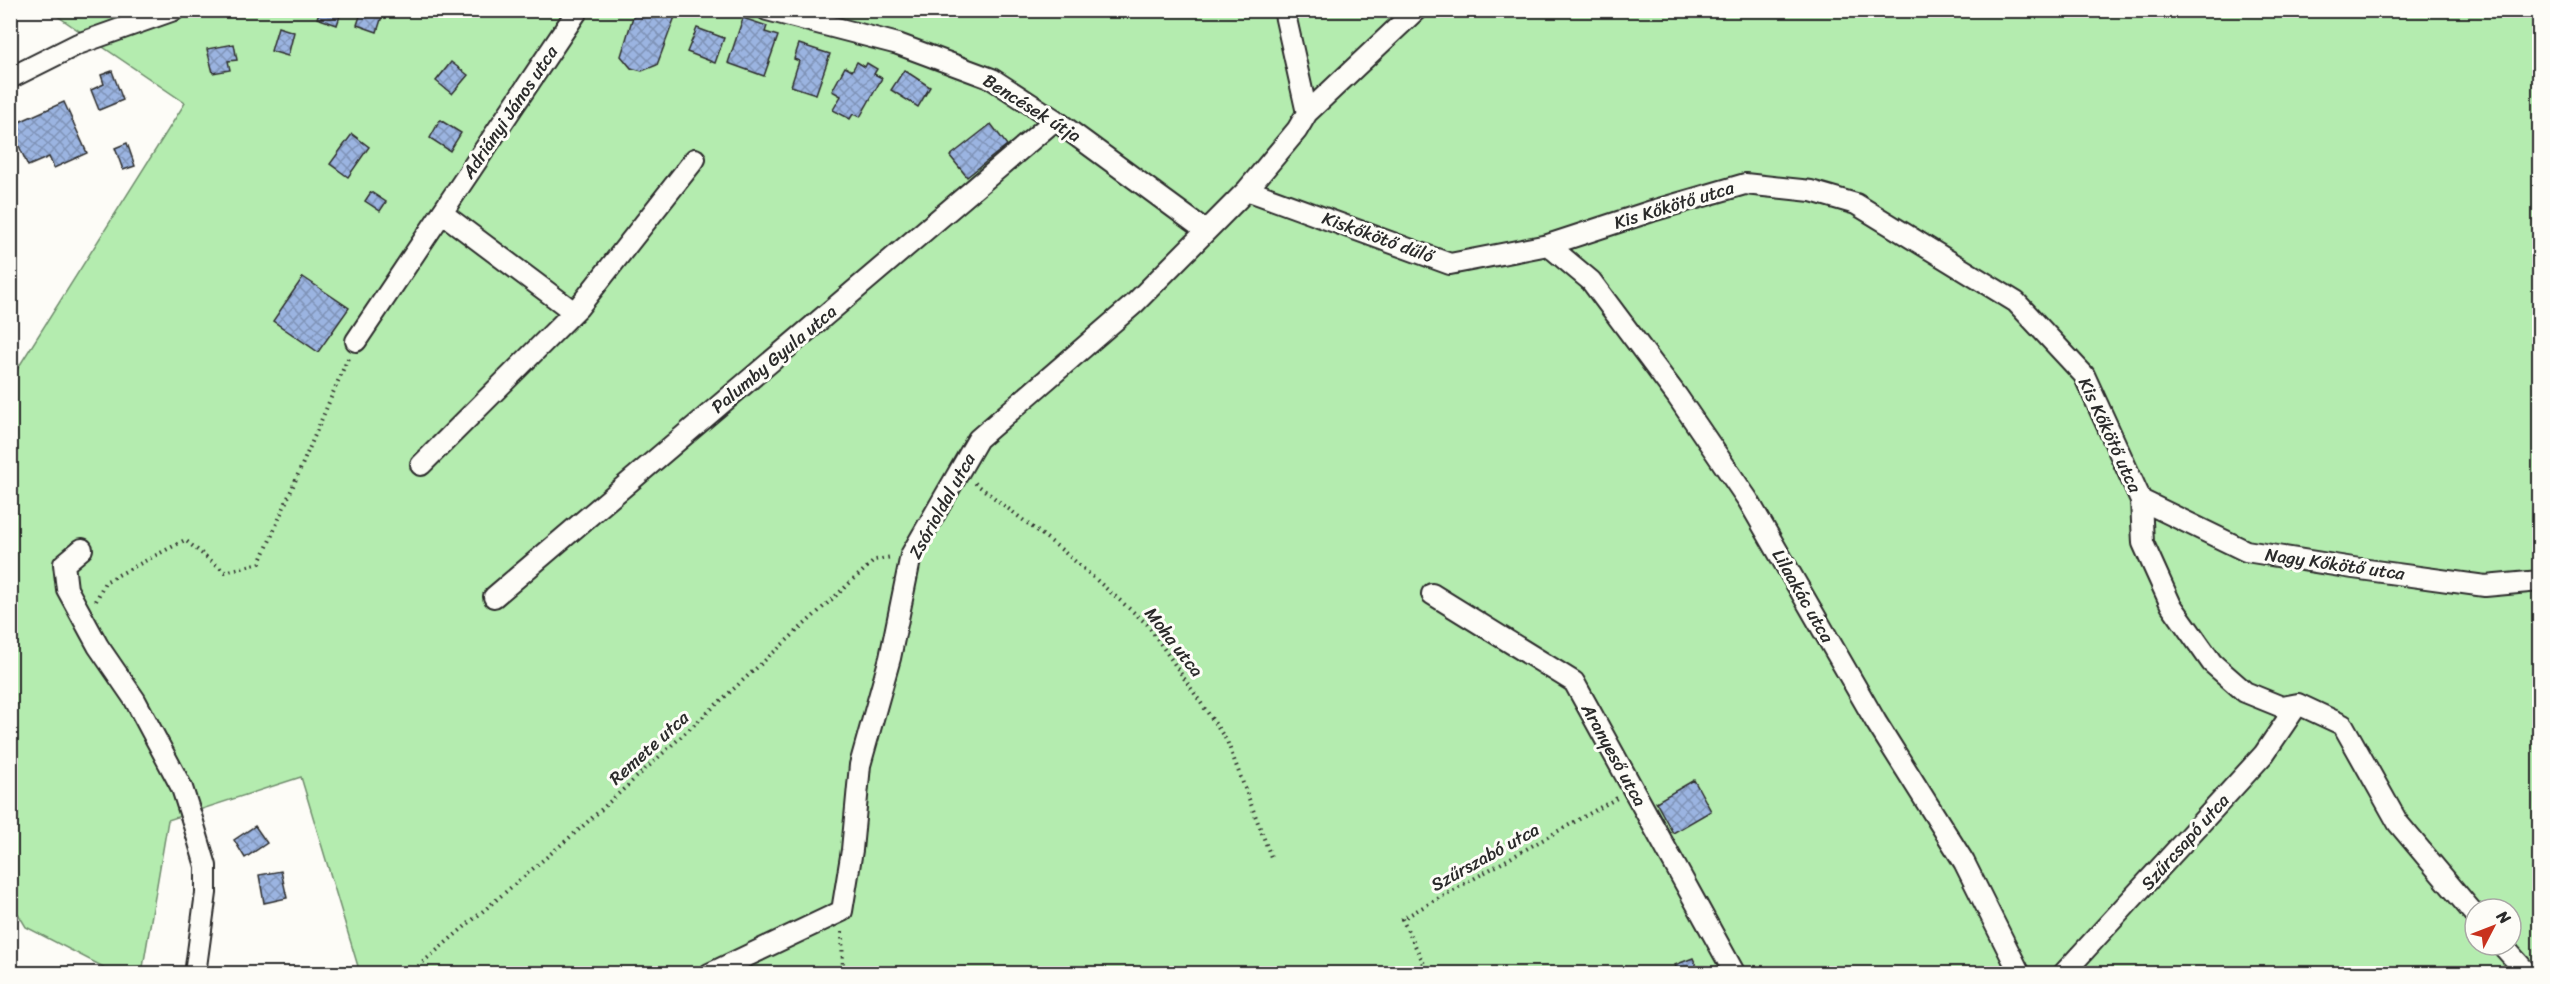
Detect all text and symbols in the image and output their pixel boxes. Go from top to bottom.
street label: Adriányi János utca [453,38,567,186]
street label: Bencések útja [976,65,1088,151]
street label: Kis Kőkötő utca [1610,171,1739,238]
street label: Kiskőkötő dűlő [1318,202,1440,273]
street label: Palumby Gyula utca [704,296,844,422]
street label: Kis Kőkötő utca [2069,372,2151,499]
street label: Zsórioldal utca [900,446,985,565]
street label: Nagy Kőkötő utca [2263,538,2408,590]
street label: Lilaakác utca [1763,543,1843,650]
street label: Moha utca [1136,600,1212,684]
street label: Aranyeső utca [1572,697,1656,813]
street label: Remete utca [601,702,697,793]
street label: Szűrcsapó utca [2132,786,2238,898]
street label: Szűrszabó utca [1425,814,1545,900]
north arrow [2463,897,2523,957]
text: N [2489,903,2519,932]

